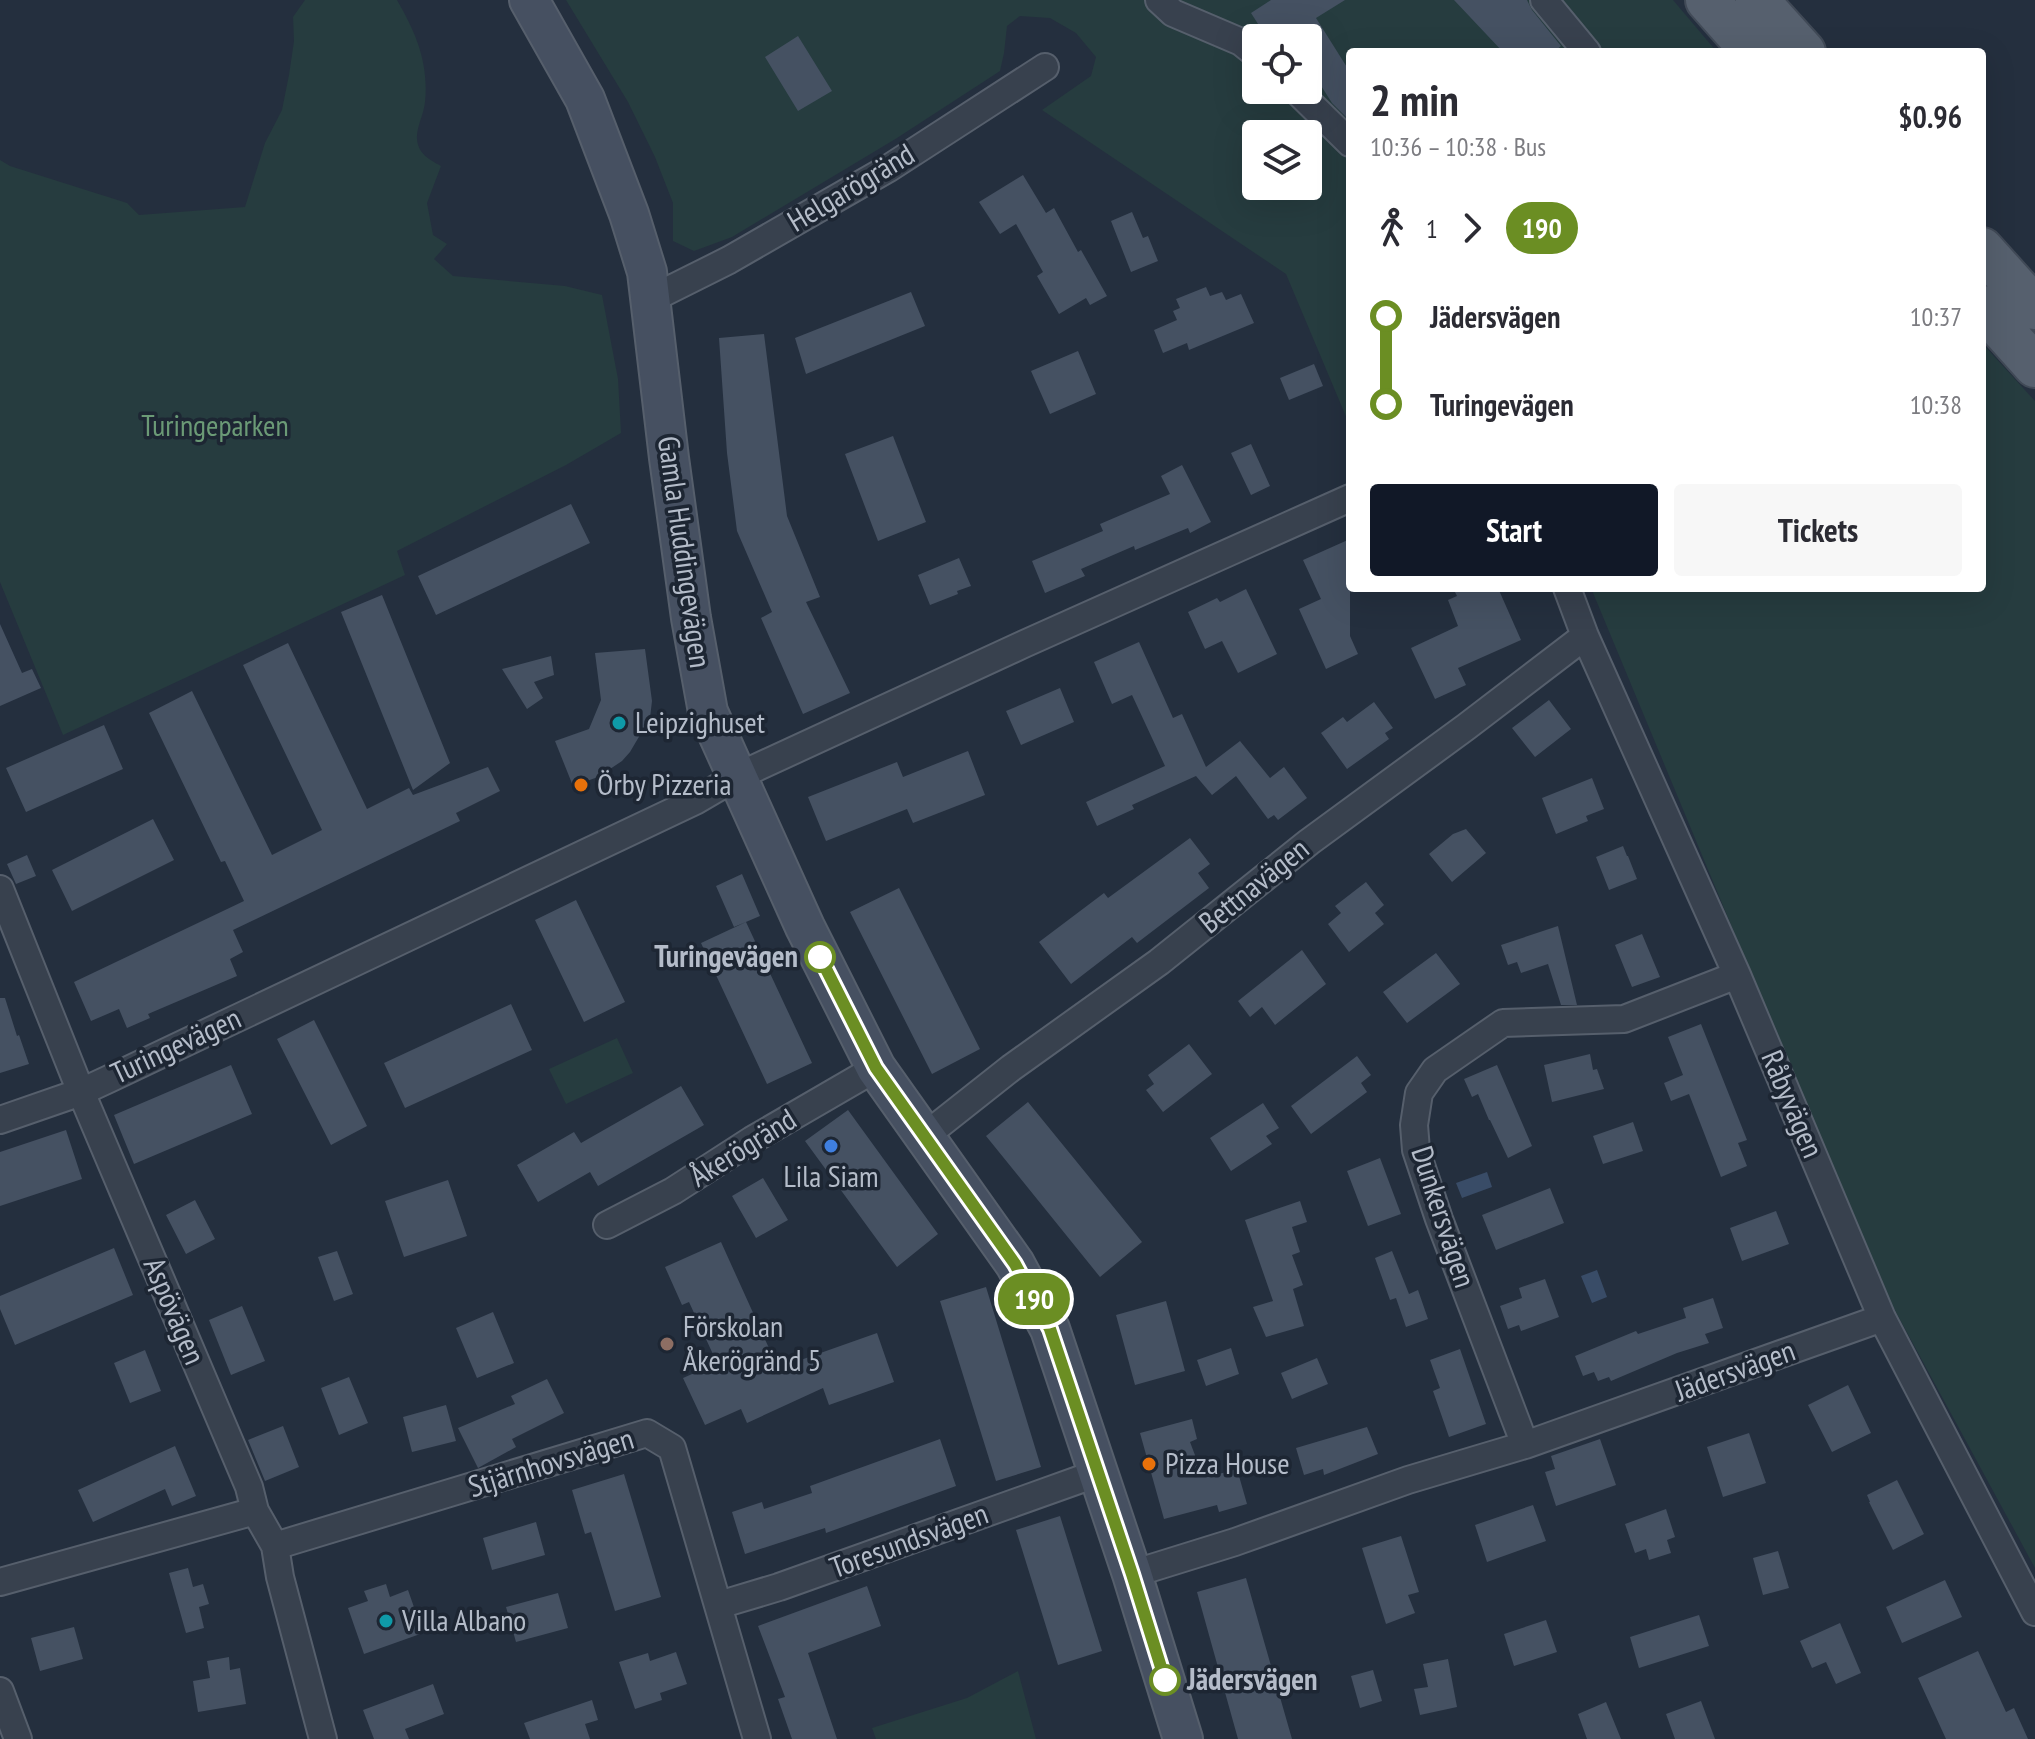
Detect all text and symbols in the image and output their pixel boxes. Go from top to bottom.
map controls [1242,24,1322,200]
button: locate [1242,24,1322,104]
text: 2 min [1370,71,1459,128]
text: $0.96 [1898,97,1962,136]
button: layers [1242,120,1322,200]
text: 10:36 – 10:38 · Bus [1370,130,1546,163]
street label: Helgarögränd [780,134,921,240]
icon: walk [1370,206,1414,250]
icon: forward [1450,206,1494,250]
text: 190 [1522,209,1562,246]
text: 1 [1426,212,1438,245]
text: Jädersvägen [1430,297,1561,336]
text: 10:37 [1910,300,1962,333]
text: Turingevägen [1430,385,1574,424]
text: 10:38 [1910,388,1962,421]
park label: Turingeparken [141,405,289,444]
street label: Gamla Huddingevägen [650,434,721,670]
button: Start [1370,484,1658,576]
button: Tickets [1674,484,1962,576]
place label: Leipzighuset [635,702,766,741]
marker: Leipzighuset [610,714,628,732]
place label: Örby Pizzeria [597,764,732,803]
marker: Örby Pizzeria [572,776,590,794]
street label: Bettnavägen [1190,829,1316,941]
place label: Turingevägen [654,936,798,975]
marker: Turingevägen [805,942,835,972]
street label: Turingevägen [104,998,246,1092]
street label: Råbyvägen [1753,1044,1833,1163]
street label: Åkerögränd [682,1099,803,1195]
marker: Lila Siam [822,1137,840,1155]
street label: Dunkersvägen [1403,1141,1486,1292]
place label: Lila Siam [783,1156,879,1195]
street label: Aspövägen [136,1251,215,1370]
line badge: 190 [988,1273,1080,1325]
text: 190 [1014,1280,1054,1317]
place label: Förskolan Åkerögränd 5 [683,1306,821,1379]
street label: Jädersvägen [1668,1330,1800,1410]
marker: Förskolan Åkerögränd 5 [658,1335,676,1353]
street label: Stjärnhovsvägen [463,1418,638,1505]
place label: Pizza House [1165,1443,1290,1482]
marker: Pizza House [1140,1455,1158,1473]
street label: Toresundsvägen [824,1493,993,1586]
place label: Villa Albano [401,1600,526,1639]
marker: Villa Albano [377,1612,395,1630]
place label: Jädersvägen [1186,1659,1318,1698]
marker: Jädersvägen [1150,1665,1180,1695]

